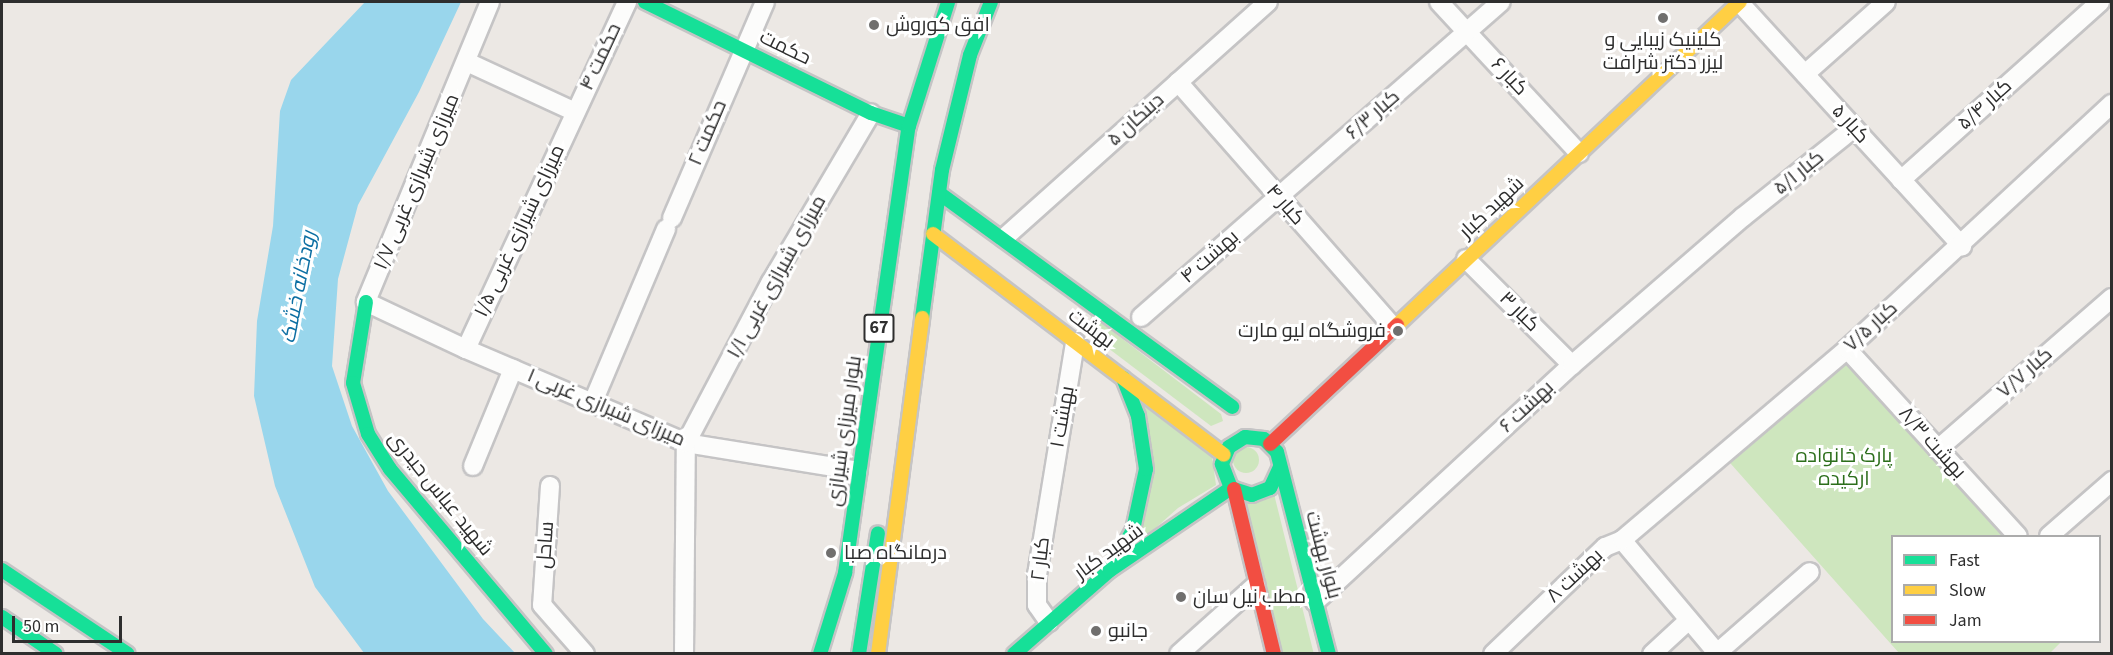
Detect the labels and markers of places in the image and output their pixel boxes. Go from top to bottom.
marker: کلینیک زیبایی و لیزر دکتر شرافت [1654,9,1672,27]
place label: افق کوروش [886,13,990,37]
marker: افق کوروش [867,18,881,32]
place label: کلینیک زیبایی و لیزر دکتر شرافت [1603,29,1723,76]
place label: فروشگاه لیو مارت [1238,319,1386,343]
marker: فروشگاه لیو مارت [1391,324,1405,338]
place label: درمانگاه صبا [844,541,947,565]
marker: درمانگاه صبا [822,544,840,562]
place label: مطب نیل سان [1193,585,1306,609]
marker: مطب نیل سان [1174,590,1188,604]
place label: جانبو [1108,619,1148,643]
marker: جانبو [1089,624,1103,638]

